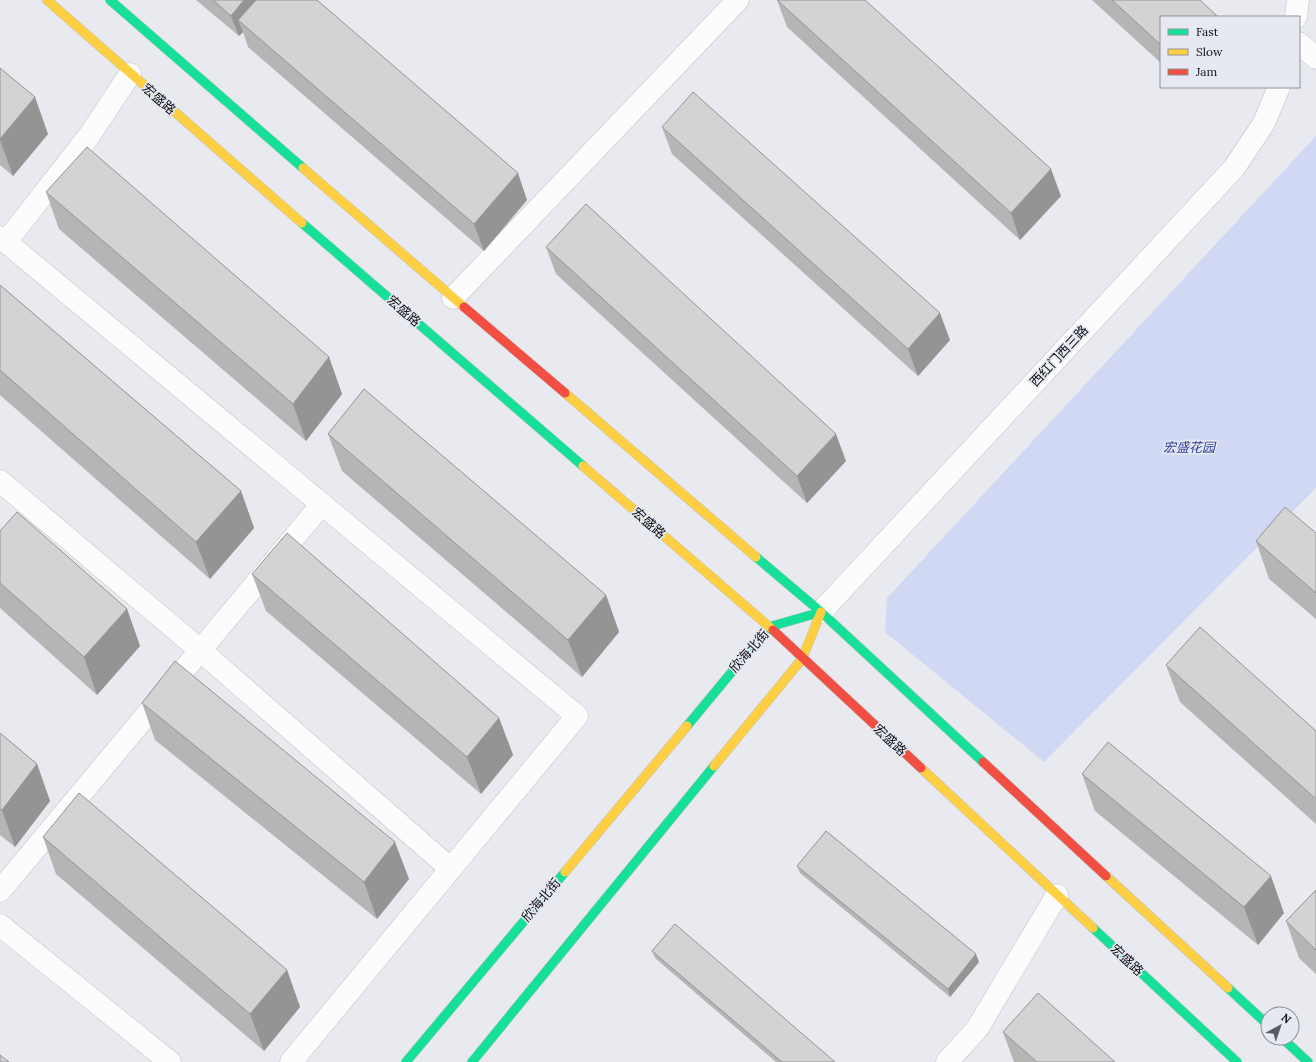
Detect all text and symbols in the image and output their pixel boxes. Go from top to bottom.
legend [1160,16,1300,88]
text: Fast [1196,24,1219,39]
text: Slow [1196,44,1223,59]
text: Jam [1195,64,1217,79]
street label: 宏盛路 [139,80,179,118]
street label: 宏盛路 [384,292,424,330]
street label: 西红门西三路 [1026,322,1092,390]
park label: 宏盛花园 [1163,439,1217,456]
street label: 宏盛路 [629,504,669,542]
street label: 欣海北街 [726,626,772,676]
street label: 宏盛路 [870,720,910,760]
street label: 欣海北街 [518,875,564,925]
street label: 宏盛路 [1107,940,1147,980]
north arrow [1260,1006,1300,1046]
text: N [1279,1010,1295,1027]

